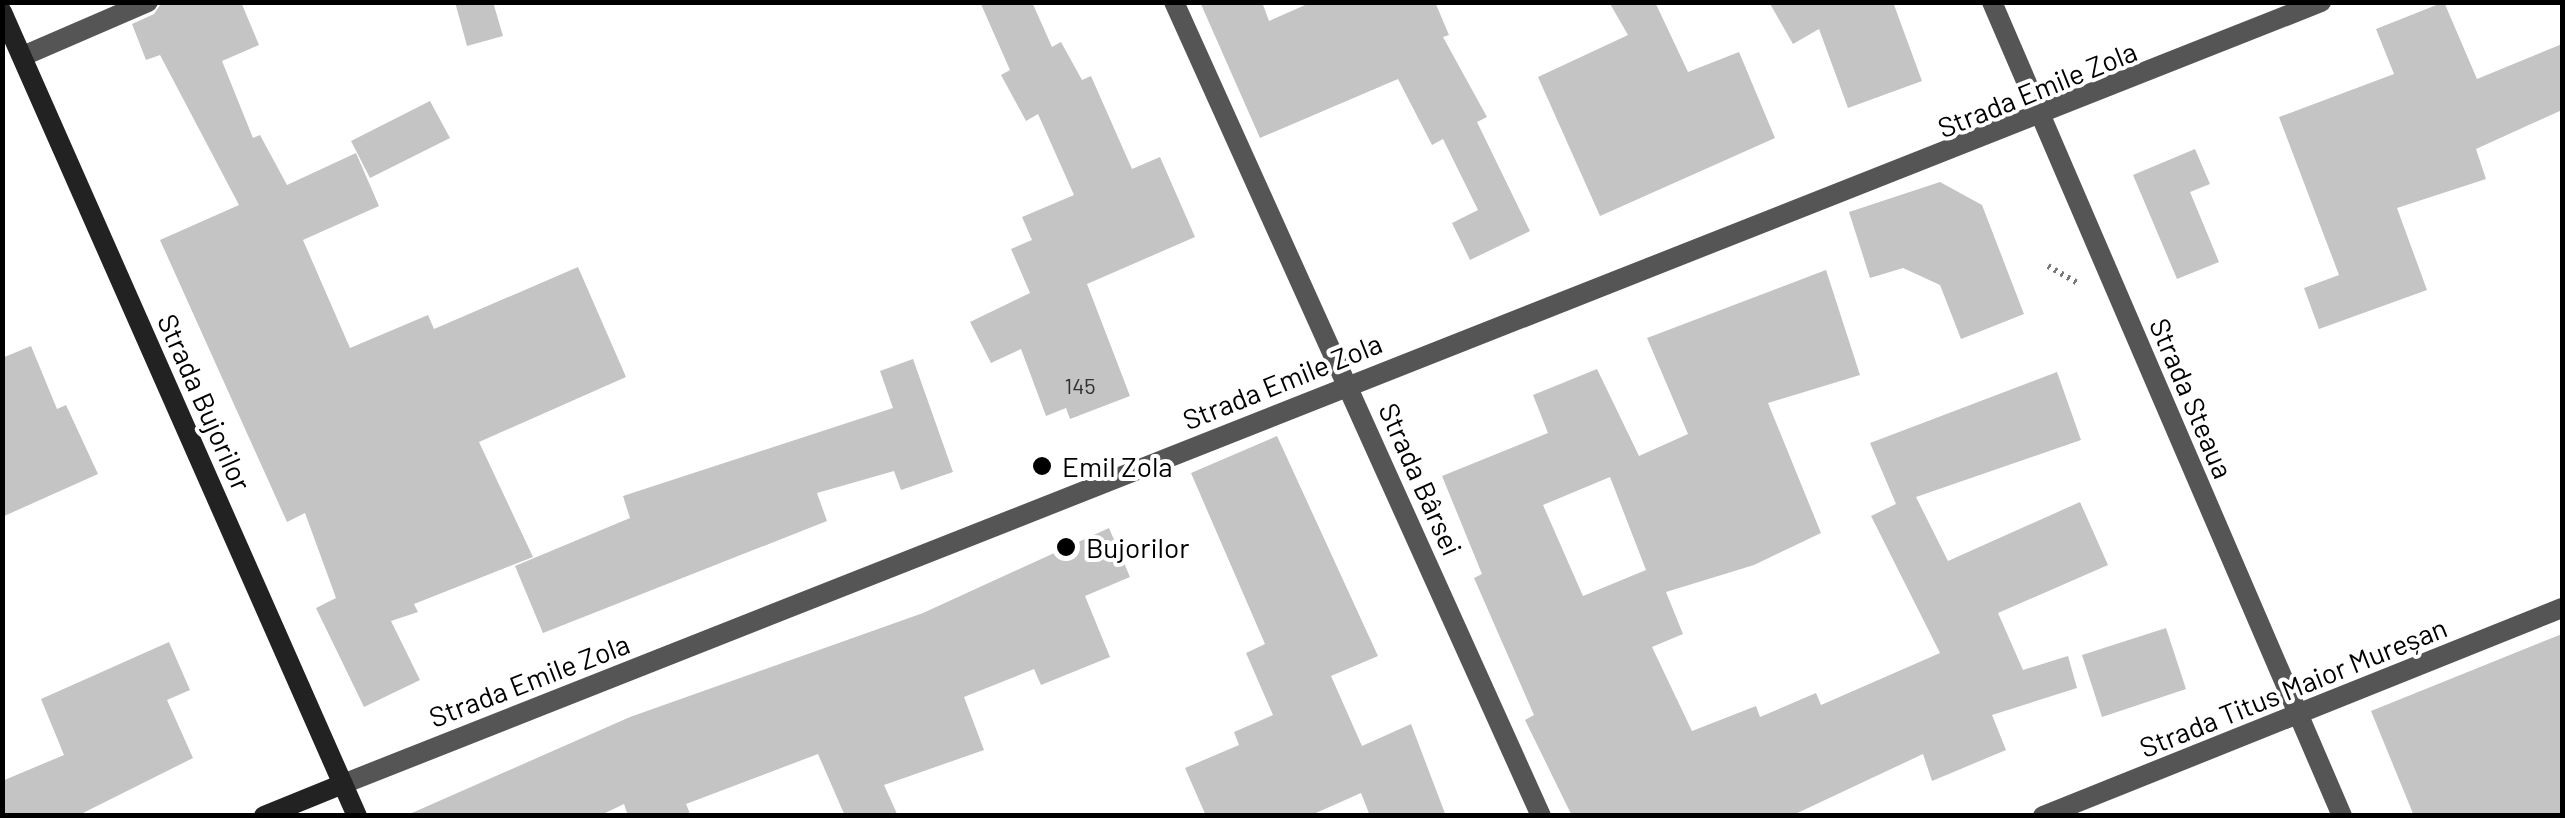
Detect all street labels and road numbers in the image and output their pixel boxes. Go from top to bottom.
street label: Strada Emile Zola [1933,34,2141,144]
street label: Strada Bujorilor [151,309,259,495]
street label: Strada Steaua [2143,313,2241,483]
street label: Strada Emile Zola [1178,326,1386,436]
street label: Strada Bârsei [1372,397,1470,561]
street label: Strada Titus Maior Mureșan [2134,610,2452,764]
street label: Strada Emile Zola [424,626,634,734]

